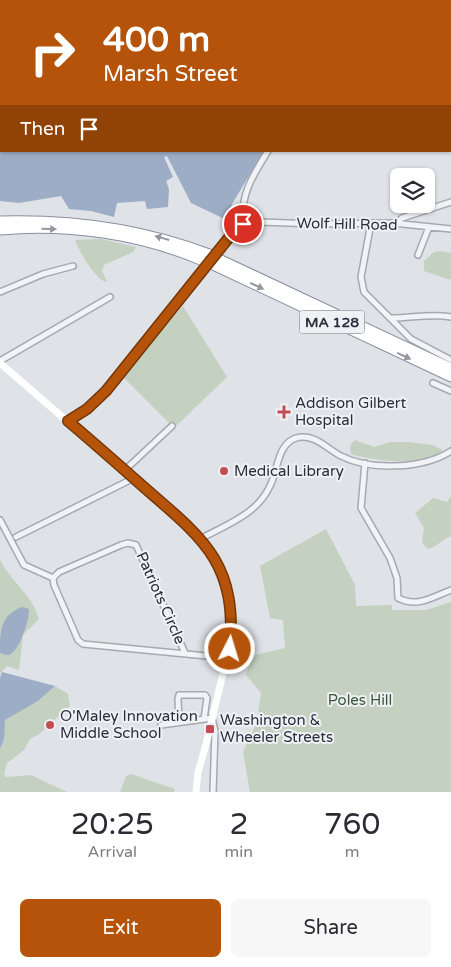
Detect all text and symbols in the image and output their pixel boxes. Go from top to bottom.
text: 400 m [103,19,210,61]
icon: right [20,20,85,85]
text: Marsh Street [103,61,238,87]
icon: arrive [75,115,103,143]
text: Then [20,118,65,140]
map controls [390,168,435,213]
button: layers [390,168,435,213]
pin [222,203,264,245]
icon: arrive [229,210,257,238]
street label: Wolf Hill Road [296,214,398,234]
one-way arrow [41,225,57,233]
one-way arrow [155,234,170,242]
one-way arrow [250,282,264,290]
road number: MA 128 [300,311,364,334]
one-way arrow [397,352,411,360]
place label: Addison Gilbert Hospital [295,394,407,429]
marker: Addison Gilbert Hospital [277,405,291,419]
place label: Medical Library [234,462,344,480]
marker: Medical Library [218,465,230,477]
street label: Patriots Circle [133,549,189,647]
position arrow [203,622,255,674]
park label: Poles Hill [328,691,392,709]
place label: O'Maley Innovation Middle School [60,707,198,742]
place label: Washington & Wheeler Streets [220,711,333,746]
marker: O'Maley Innovation Middle School [44,719,56,731]
marker: Washington & Wheeler Streets [204,723,216,735]
text: 20:25 [71,806,154,843]
text: 2 [229,806,248,843]
text: 760 [324,806,380,843]
text: Arrival [88,842,137,862]
text: min [225,842,253,862]
text: m [345,842,359,862]
button: Exit [20,899,221,957]
button: Share [231,899,431,957]

